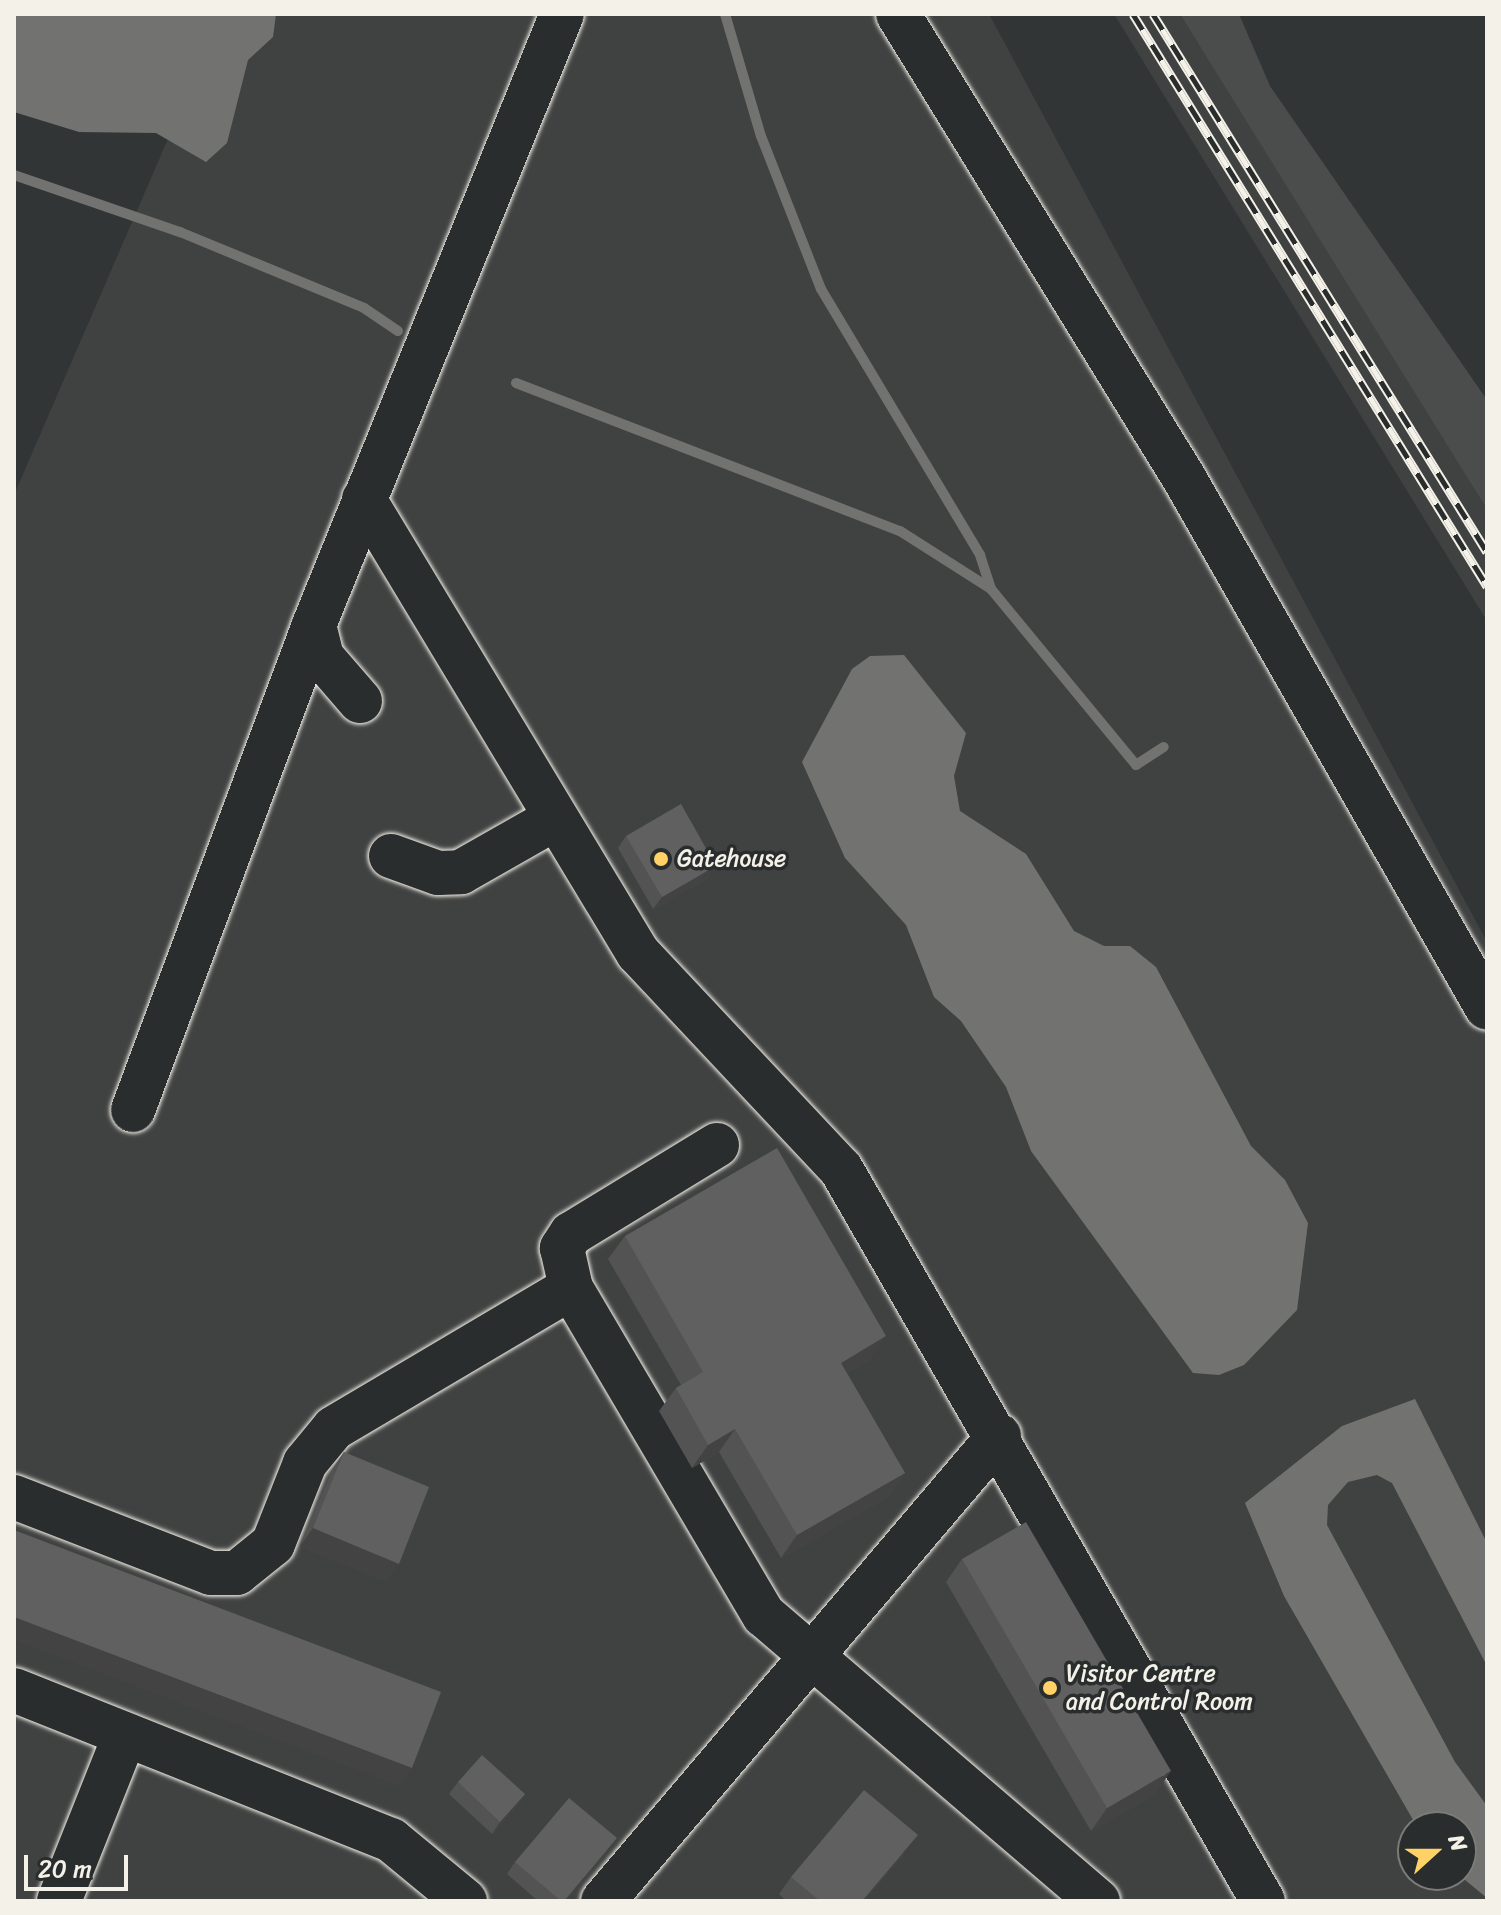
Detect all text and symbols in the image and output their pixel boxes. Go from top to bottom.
place label: Gatehouse [677,845,786,873]
marker: Gatehouse [652,850,670,868]
place label: Visitor Centre and Control Room [1066,1660,1253,1716]
marker: Visitor Centre and Control Room [1041,1679,1059,1697]
north arrow [1397,1811,1477,1891]
text: N [1437,1829,1479,1857]
scale bar [28,1839,132,1889]
text: 20 m [38,1848,92,1890]

